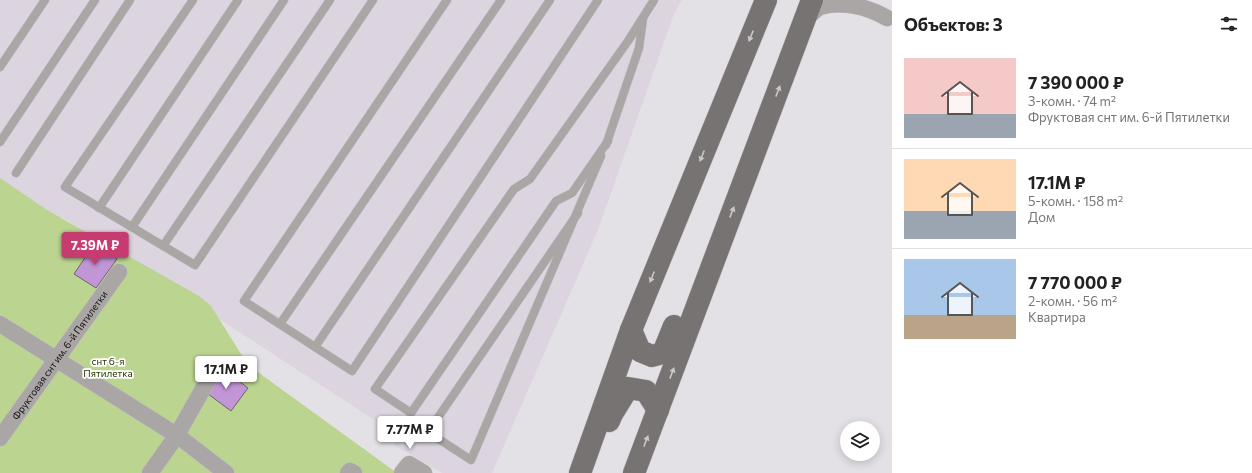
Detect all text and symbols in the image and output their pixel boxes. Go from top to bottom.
icon: filters [1218,13,1240,35]
text: Объектов: 3 [904,14,1003,35]
one-way arrow [747,31,753,43]
text: 7 390 000 ₽ [1028,72,1124,93]
icon: home [936,74,984,122]
one-way arrow [775,84,781,96]
text: 3-комн. · 74 m² [1028,93,1116,109]
text: Фруктовая снт им. 6-й Пятилетки [1028,109,1230,125]
one-way arrow [698,151,704,163]
text: 17.1M ₽ [1028,172,1085,193]
icon: home [936,175,984,223]
text: 5-комн. · 158 m² [1028,193,1123,209]
one-way arrow [730,206,736,218]
text: Дом [1028,209,1055,225]
pin: 7.39M ₽ [58,232,132,266]
text: 7.39M ₽ [71,237,119,253]
one-way arrow [649,271,655,283]
text: 7 770 000 ₽ [1028,272,1122,293]
icon: home [936,275,984,323]
street label: Фруктовая снт им. 6-й Пятилетки [9,288,110,422]
text: 2-комн. · 56 m² [1028,293,1117,309]
text: Квартира [1028,309,1086,325]
park label: снт 6-я Пятилетка [83,355,133,379]
pin: 17.1M ₽ [189,356,263,390]
text: 17.1M ₽ [204,361,248,377]
one-way arrow [669,367,675,379]
pin: 7.77M ₽ [373,416,447,450]
text: 7.77M ₽ [386,421,434,437]
map controls [840,421,880,461]
button: layers [840,421,880,461]
one-way arrow [644,435,650,447]

